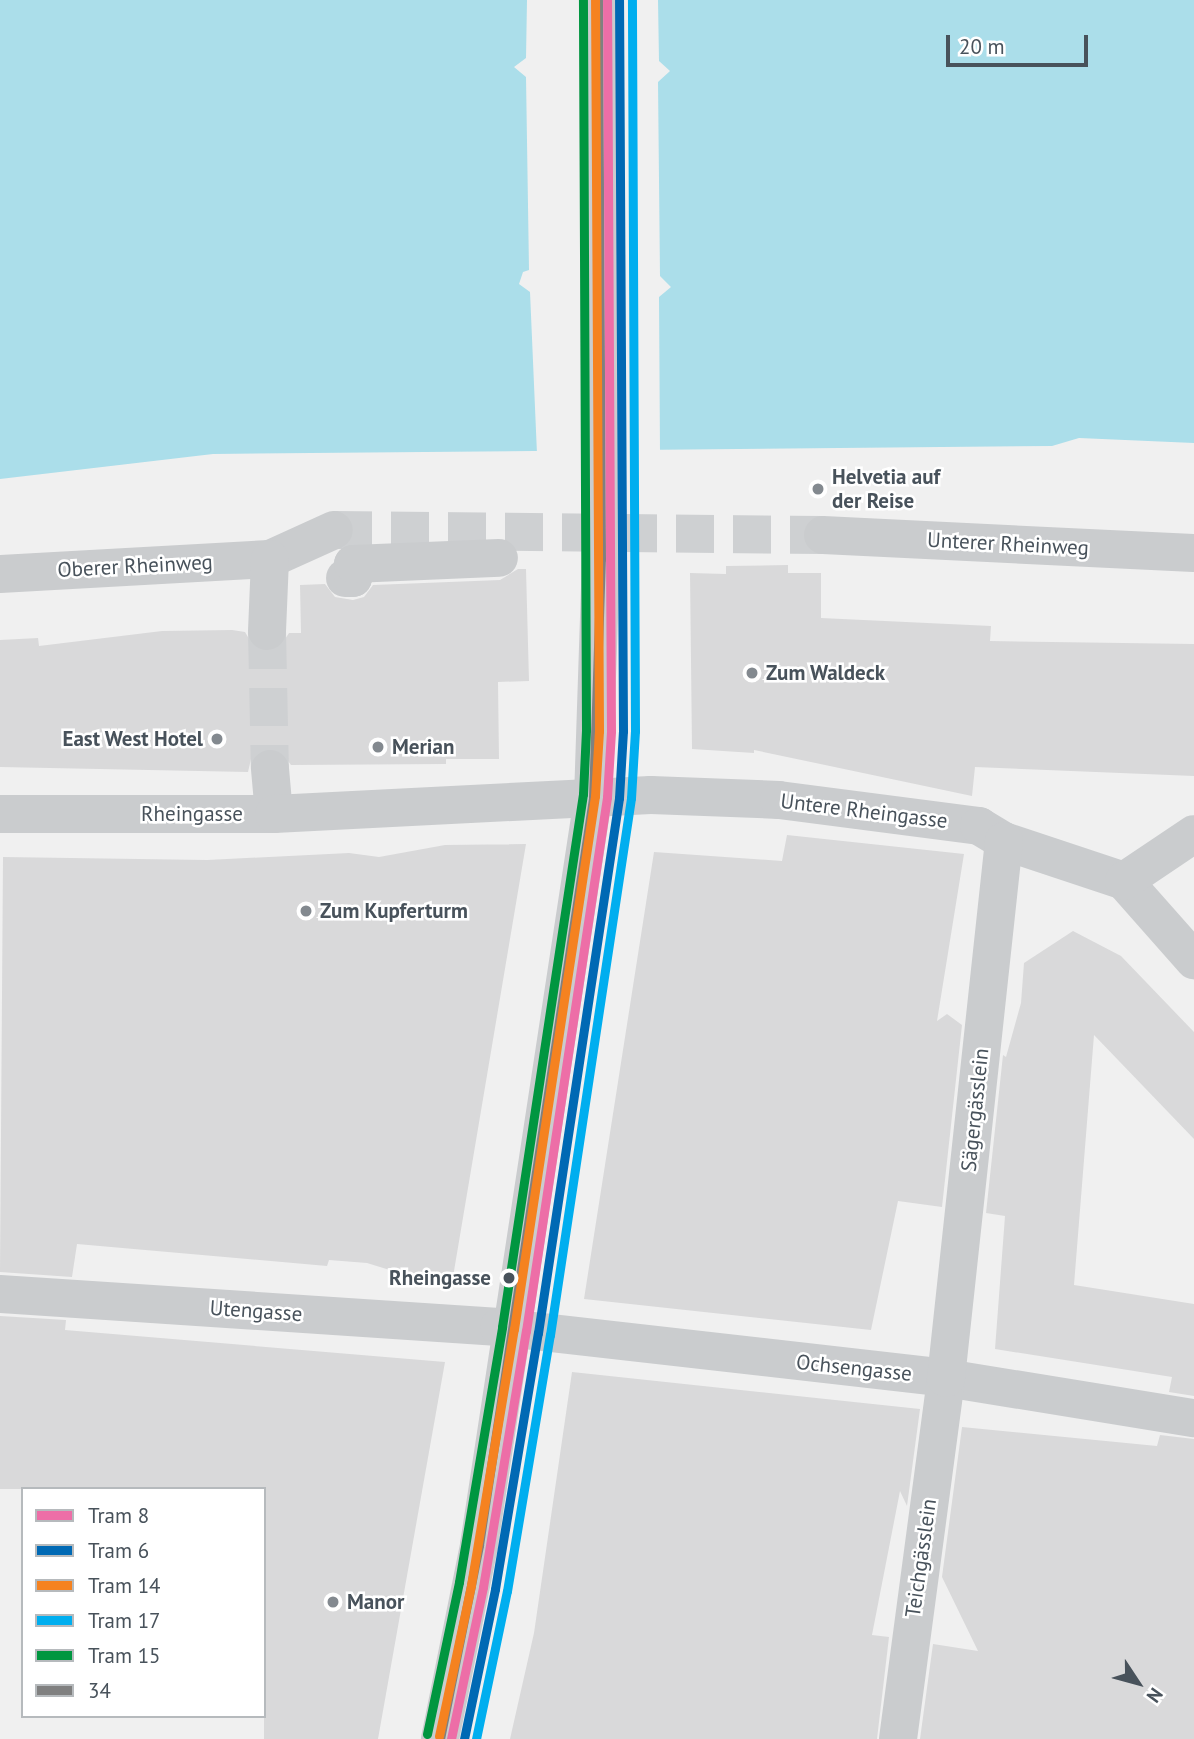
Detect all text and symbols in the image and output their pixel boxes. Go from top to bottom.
scale bar [949,21,1091,65]
text: 20 m [959,33,1005,60]
place label: Helvetia auf der Reise [832,464,940,514]
marker: Helvetia auf der Reise [810,481,826,497]
street label: Unterer Rheinweg [926,527,1090,561]
street label: Oberer Rheinweg [57,549,213,583]
place label: Zum Waldeck [766,660,886,686]
marker: Zum Waldeck [744,665,760,681]
place label: East West Hotel [62,726,203,752]
marker: East West Hotel [209,731,225,747]
place label: Merian [392,734,454,760]
marker: Merian [370,739,386,755]
street label: Untere Rheingasse [779,788,949,834]
street label: Rheingasse [141,801,243,827]
place label: Zum Kupferturm [320,898,468,924]
marker: Zum Kupferturm [298,903,314,919]
street label: Sägergässlein [956,1047,994,1173]
place label: Rheingasse [389,1265,491,1291]
marker: Rheingasse [498,1267,520,1289]
street label: Utengasse [209,1295,303,1327]
street label: Ochsengasse [795,1349,913,1387]
legend [21,1487,266,1718]
street label: Teichgässlein [900,1497,942,1619]
text: Tram 8 [88,1502,149,1529]
text: Tram 6 [88,1537,149,1564]
text: Tram 14 [88,1572,161,1599]
place label: Manor [347,1589,404,1615]
marker: Manor [325,1594,341,1610]
text: Tram 17 [88,1607,161,1634]
text: Tram 15 [88,1642,161,1669]
north arrow [1103,1648,1173,1718]
text: 34 [88,1677,111,1704]
text: N [1142,1683,1168,1707]

